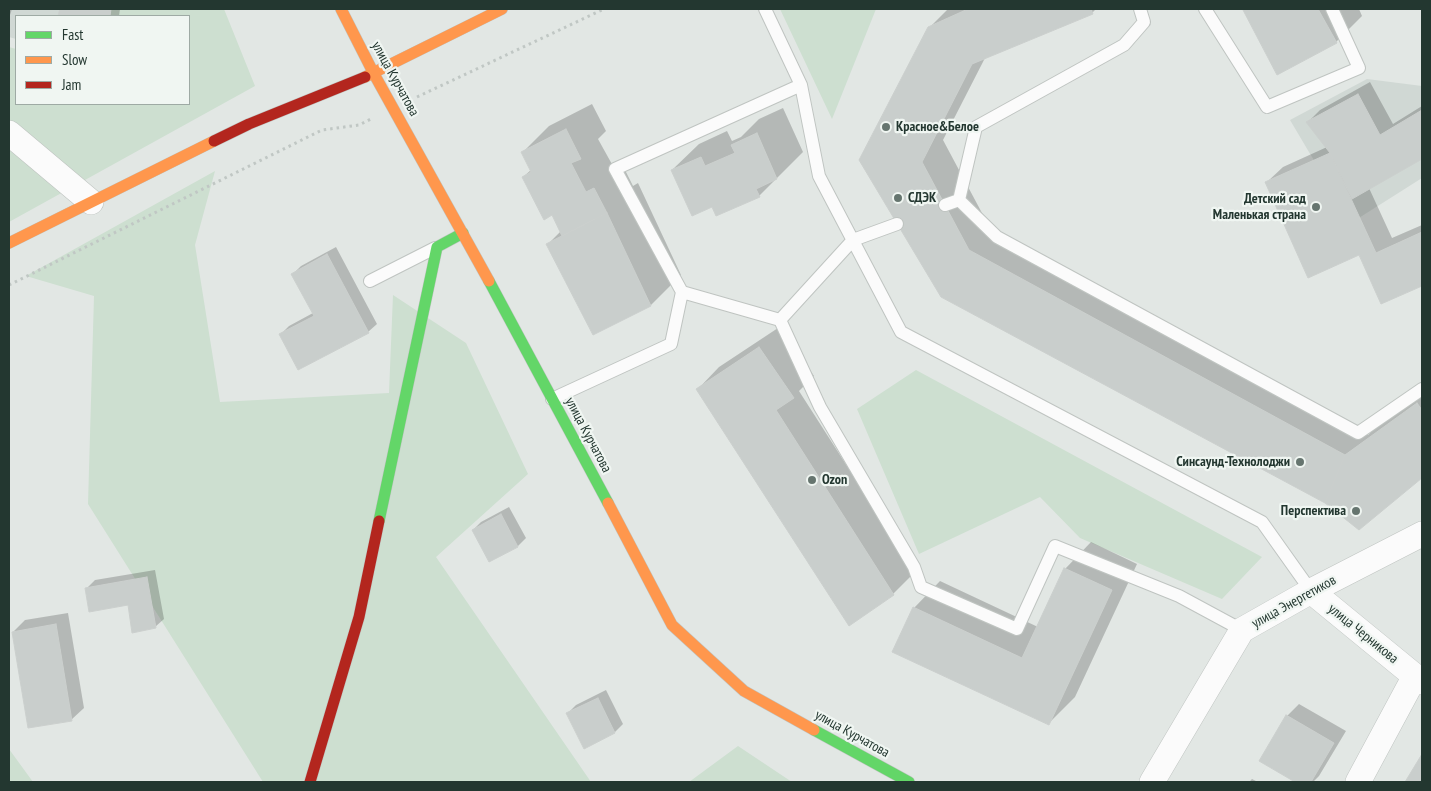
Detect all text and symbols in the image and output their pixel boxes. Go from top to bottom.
legend [15,15,190,105]
text: Fast [62,25,83,44]
street label: улица Курчатова [368,39,422,119]
text: Slow [62,50,87,69]
text: Jam [62,75,81,94]
place label: Красное&Белое [896,119,979,135]
marker: Красное&Белое [880,121,892,133]
place label: СДЭК [908,190,936,206]
place label: Детский сад Маленькая страна [1213,191,1306,223]
marker: СДЭК [892,192,904,204]
marker: Детский сад Маленькая страна [1310,201,1322,213]
street label: улица Курчатова [561,395,615,475]
place label: Синсаунд-Технолоджи [1176,454,1290,470]
marker: Синсаунд-Технолоджи [1294,456,1306,468]
place label: Ozon [822,472,847,488]
marker: Ozon [806,474,818,486]
place label: Перспектива [1281,503,1346,519]
marker: Перспектива [1350,505,1362,517]
street label: улица Энергетиков [1249,572,1339,632]
street label: улица Черникова [1325,601,1401,667]
street label: улица Курчатова [812,707,892,761]

